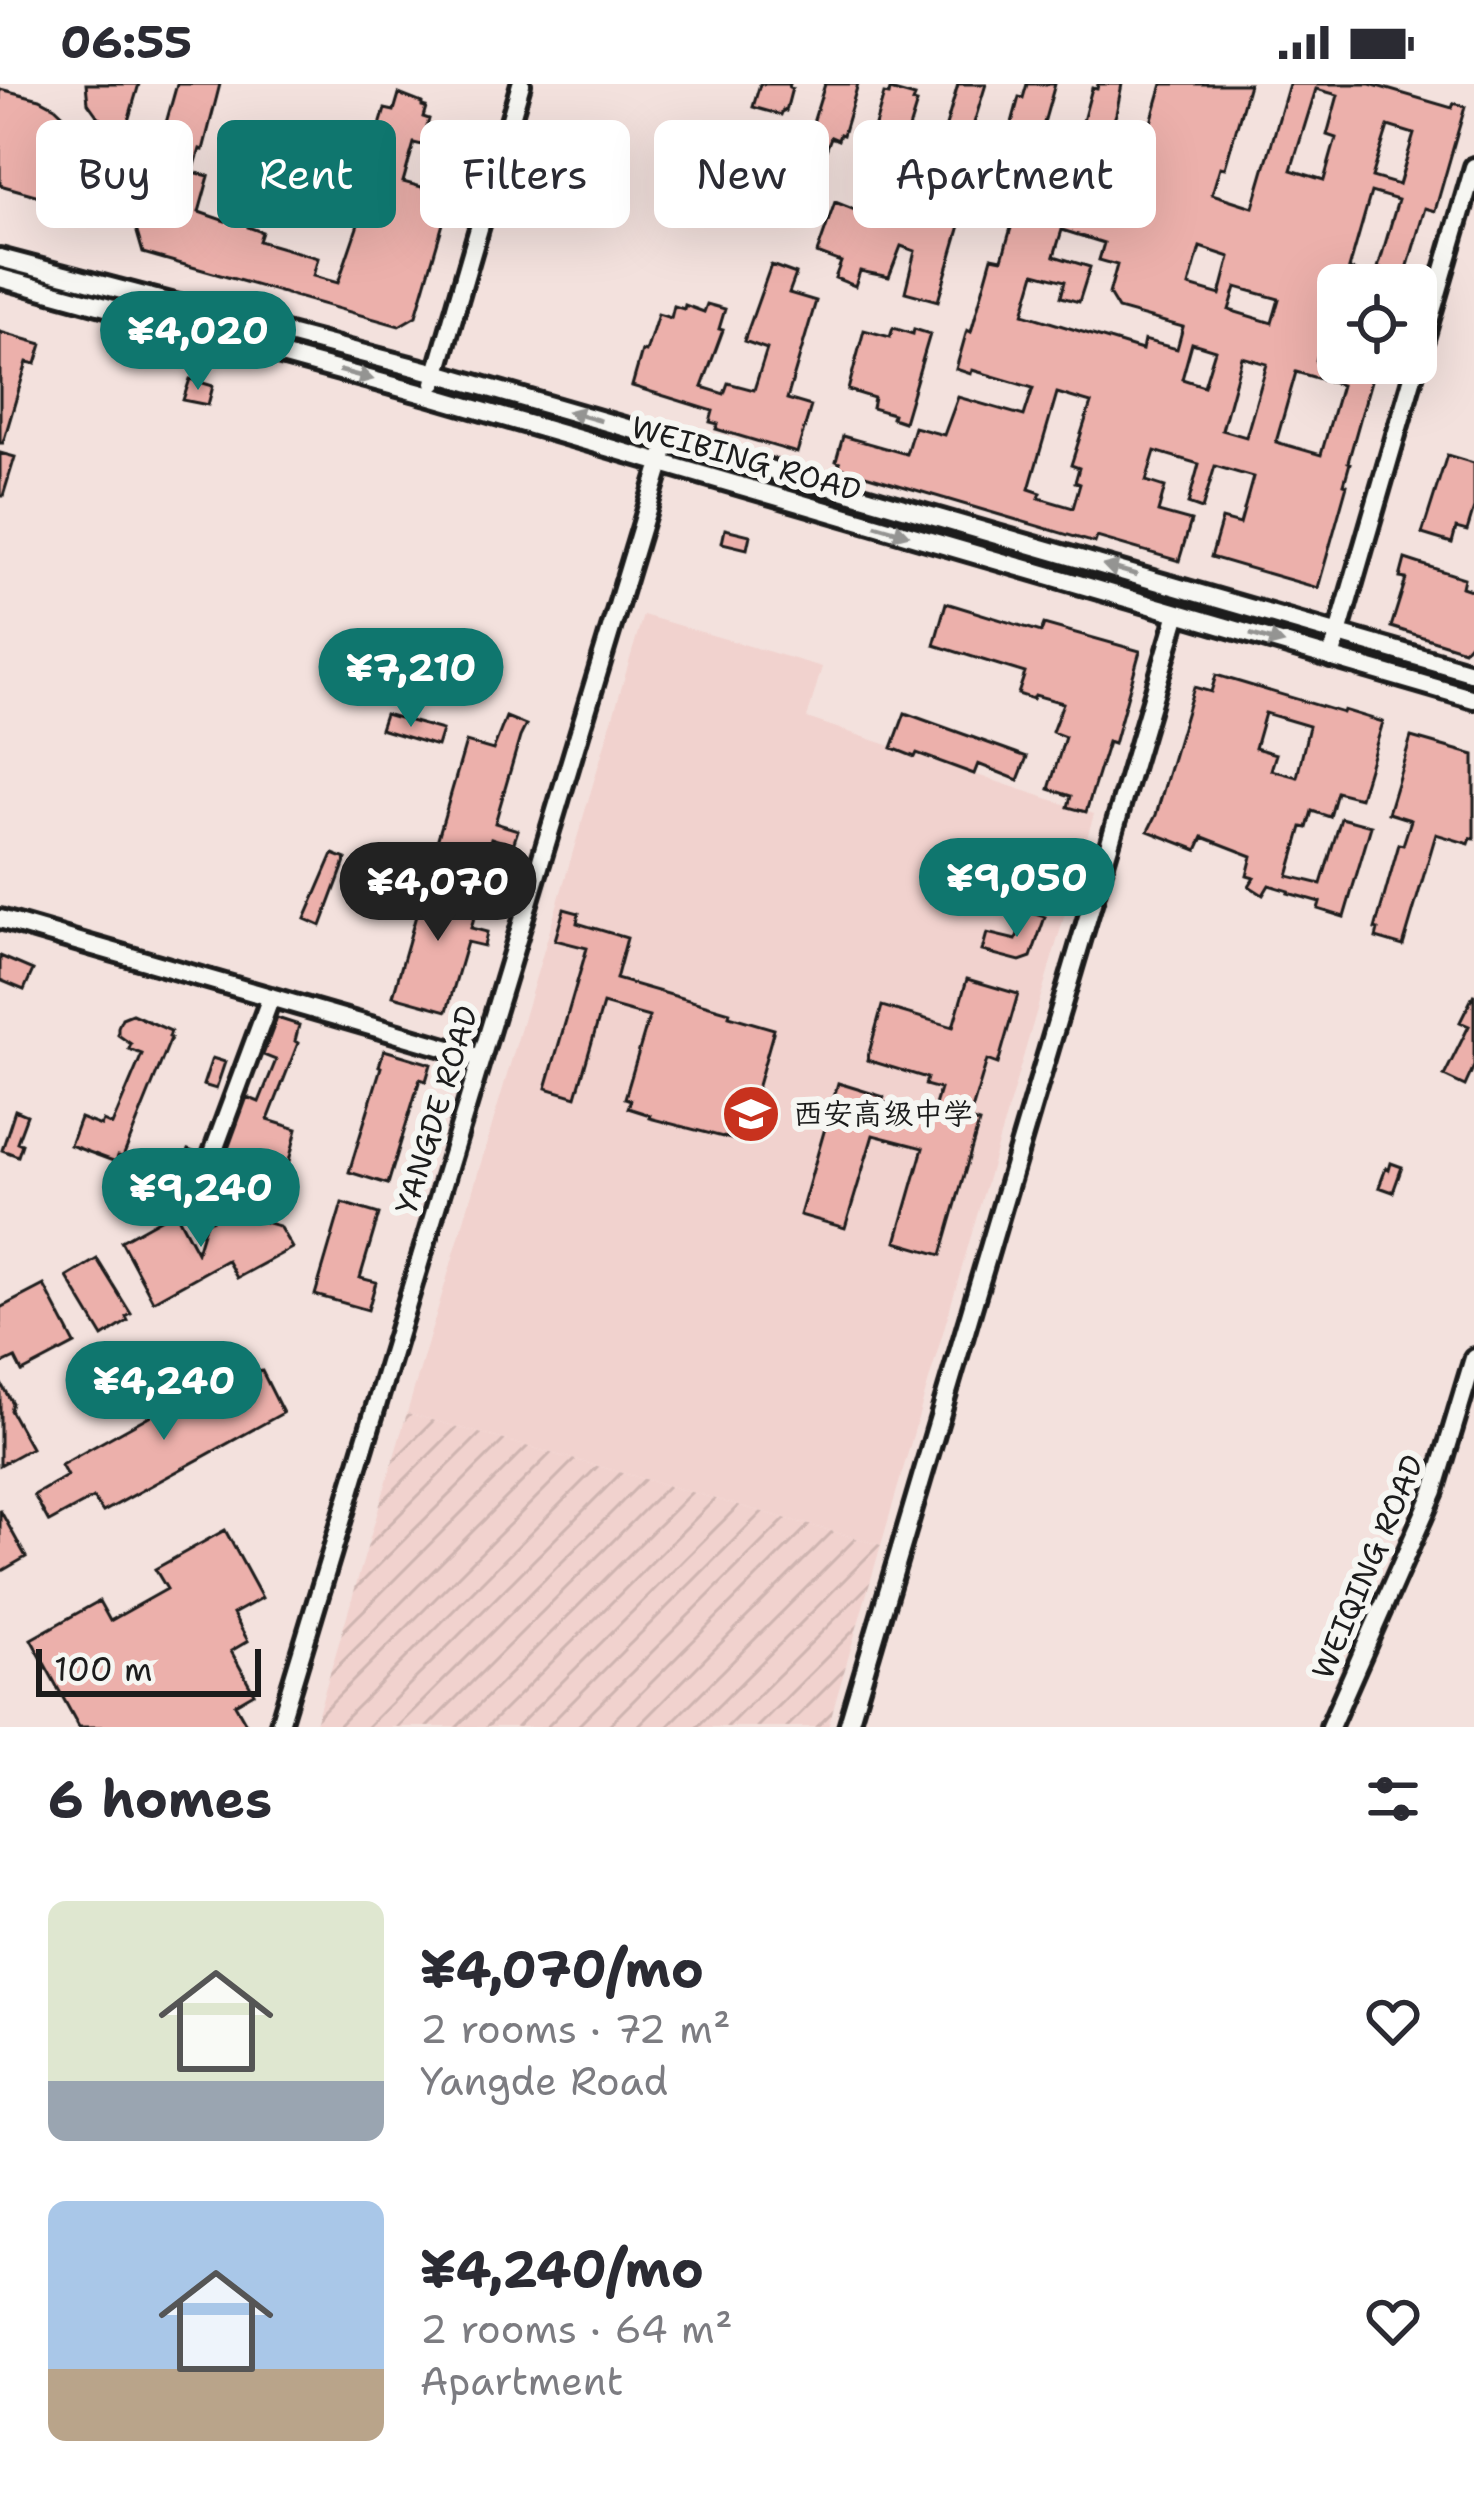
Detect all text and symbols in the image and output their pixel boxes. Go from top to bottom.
text: 06:55 [60,12,192,72]
chip: Buy [36,120,193,228]
chip: Rent [217,120,396,228]
chip: Filters [420,120,630,228]
chip: New [654,120,829,228]
chip: Apartment [853,120,1156,228]
map controls [1317,264,1437,384]
button: locate [1317,264,1437,384]
pin: ¥4,020 [100,291,296,393]
text: ¥4,020 [127,304,269,356]
one-way arrow [338,367,375,386]
one-way arrow [565,405,602,424]
street label: WEIBING ROAD [626,406,866,511]
one-way arrow [874,522,911,540]
one-way arrow [1101,560,1138,579]
pin: ¥7,210 [313,628,509,730]
one-way arrow [1249,631,1285,649]
text: ¥7,210 [345,641,477,693]
pin: ¥9,050 [919,838,1115,940]
pin: ¥4,070 [340,842,536,944]
text: ¥9,050 [946,851,1088,903]
text: ¥4,070 [367,855,510,907]
street label: YANGDE ROAD [385,1001,488,1219]
school or university icon: 西安高级中学 [720,1083,782,1145]
place label: 西安高级中学 [793,1093,973,1134]
pin: ¥9,240 [103,1148,299,1250]
text: ¥9,240 [129,1161,273,1213]
pin: ¥4,240 [66,1341,262,1443]
text: ¥4,240 [92,1354,236,1406]
street label: WEIQING ROAD [1302,1449,1433,1685]
scale bar [36,1643,261,1696]
text: 100 m [54,1647,153,1692]
text: 6 homes [48,1765,272,1833]
icon: filters [1360,1766,1426,1832]
text: ¥4,070/mo [420,1935,704,2003]
icon: home [144,1949,288,2093]
icon: heart [1360,1988,1426,2054]
text: 2 rooms · 72 m² [420,2003,731,2055]
text: Yangde Road [420,2055,668,2107]
text: ¥4,240/mo [420,2235,704,2303]
icon: home [144,2249,288,2393]
icon: heart [1360,2288,1426,2354]
text: 2 rooms · 64 m² [420,2303,733,2355]
text: Apartment [420,2355,623,2407]

